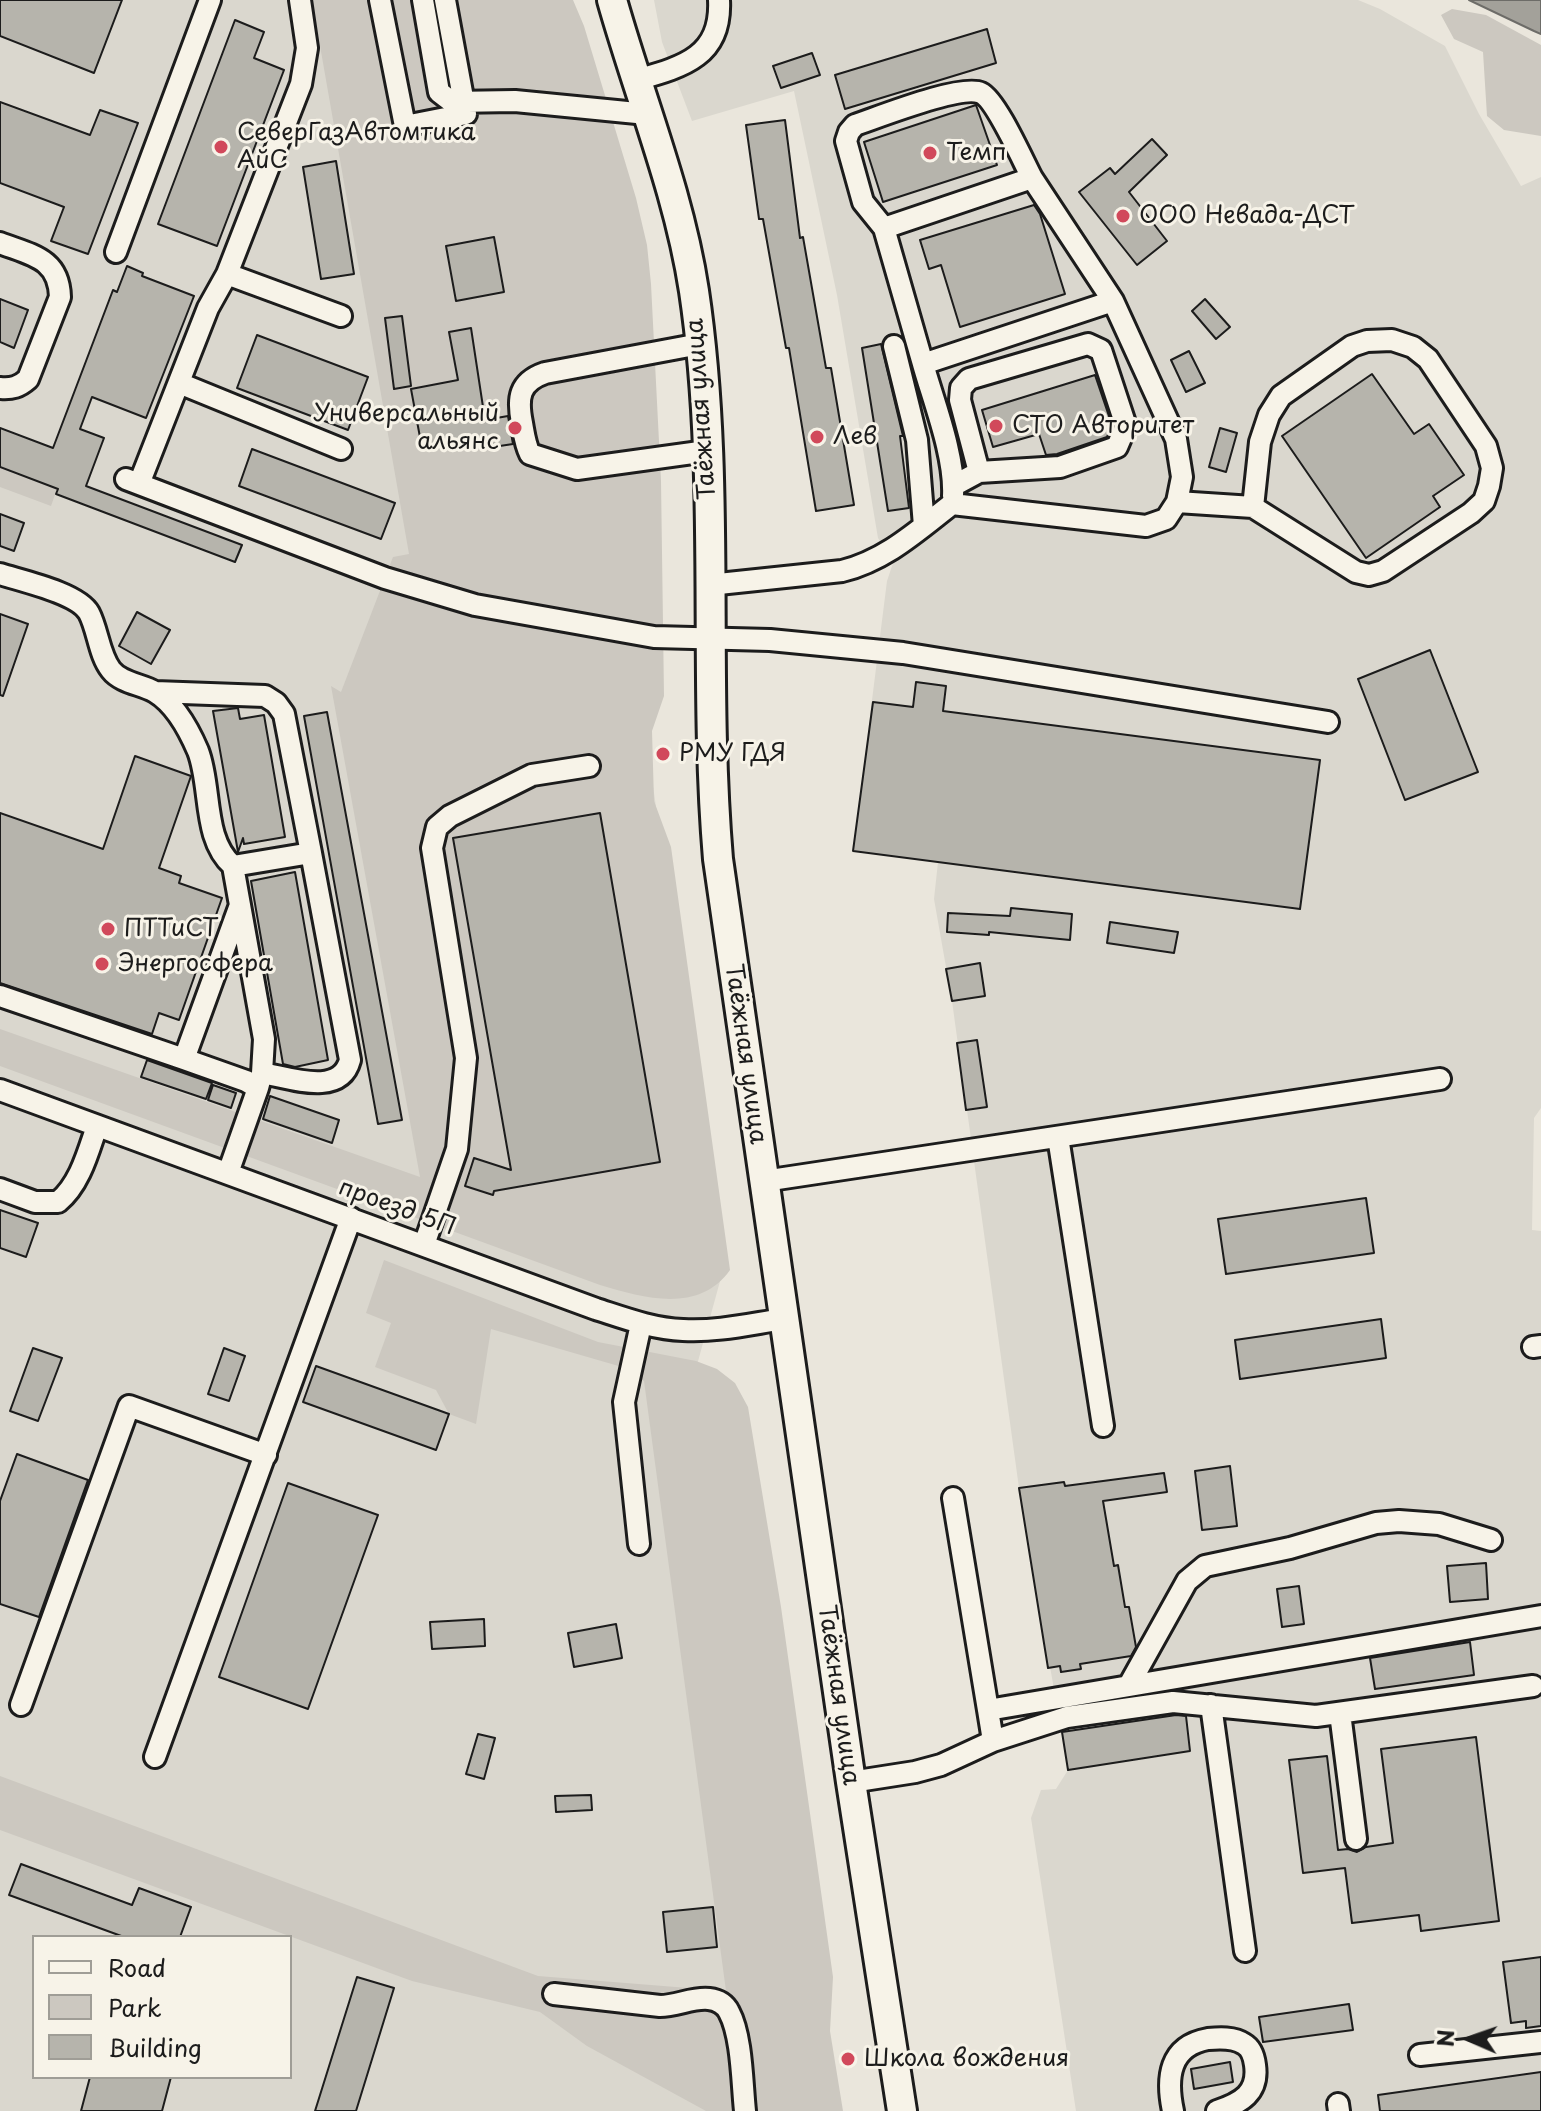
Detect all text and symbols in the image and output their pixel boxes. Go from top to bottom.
place label: СеверГазАвтомтика АйС [237,119,476,175]
marker: СеверГазАвтомтика АйС [212,138,230,156]
place label: Темп [946,139,1007,167]
marker: Темп [921,144,939,162]
place label: ООО Невада-ДСТ [1139,202,1355,230]
marker: ООО Невада-ДСТ [1114,207,1132,225]
street label: Таёжная улица [681,317,723,501]
place label: Универсальный альянс [313,400,499,456]
place label: СТО Авторитет [1012,412,1194,440]
marker: СТО Авторитет [987,417,1005,435]
marker: Универсальный альянс [506,419,524,437]
place label: Лев [833,423,877,451]
marker: Лев [808,428,826,446]
place label: РМУ ГДЯ [679,740,786,768]
marker: РМУ ГДЯ [654,745,672,763]
place label: ПТТиСТ [124,915,218,943]
marker: ПТТиСТ [99,920,117,938]
place label: Энергосфера [118,950,273,978]
marker: Энергосфера [93,955,111,973]
street label: Таёжная улица [718,962,772,1146]
street label: проезд 5П [334,1173,460,1243]
street label: Таёжная улица [811,1603,865,1787]
legend [32,1935,292,2079]
text: Road [108,1949,166,1985]
text: Park [108,1989,162,2025]
north arrow [1429,1999,1509,2079]
text: Building [108,2029,202,2065]
text: N [1428,2029,1461,2047]
place label: Школа вождения [864,2045,1069,2073]
marker: Школа вождения [839,2050,857,2068]

